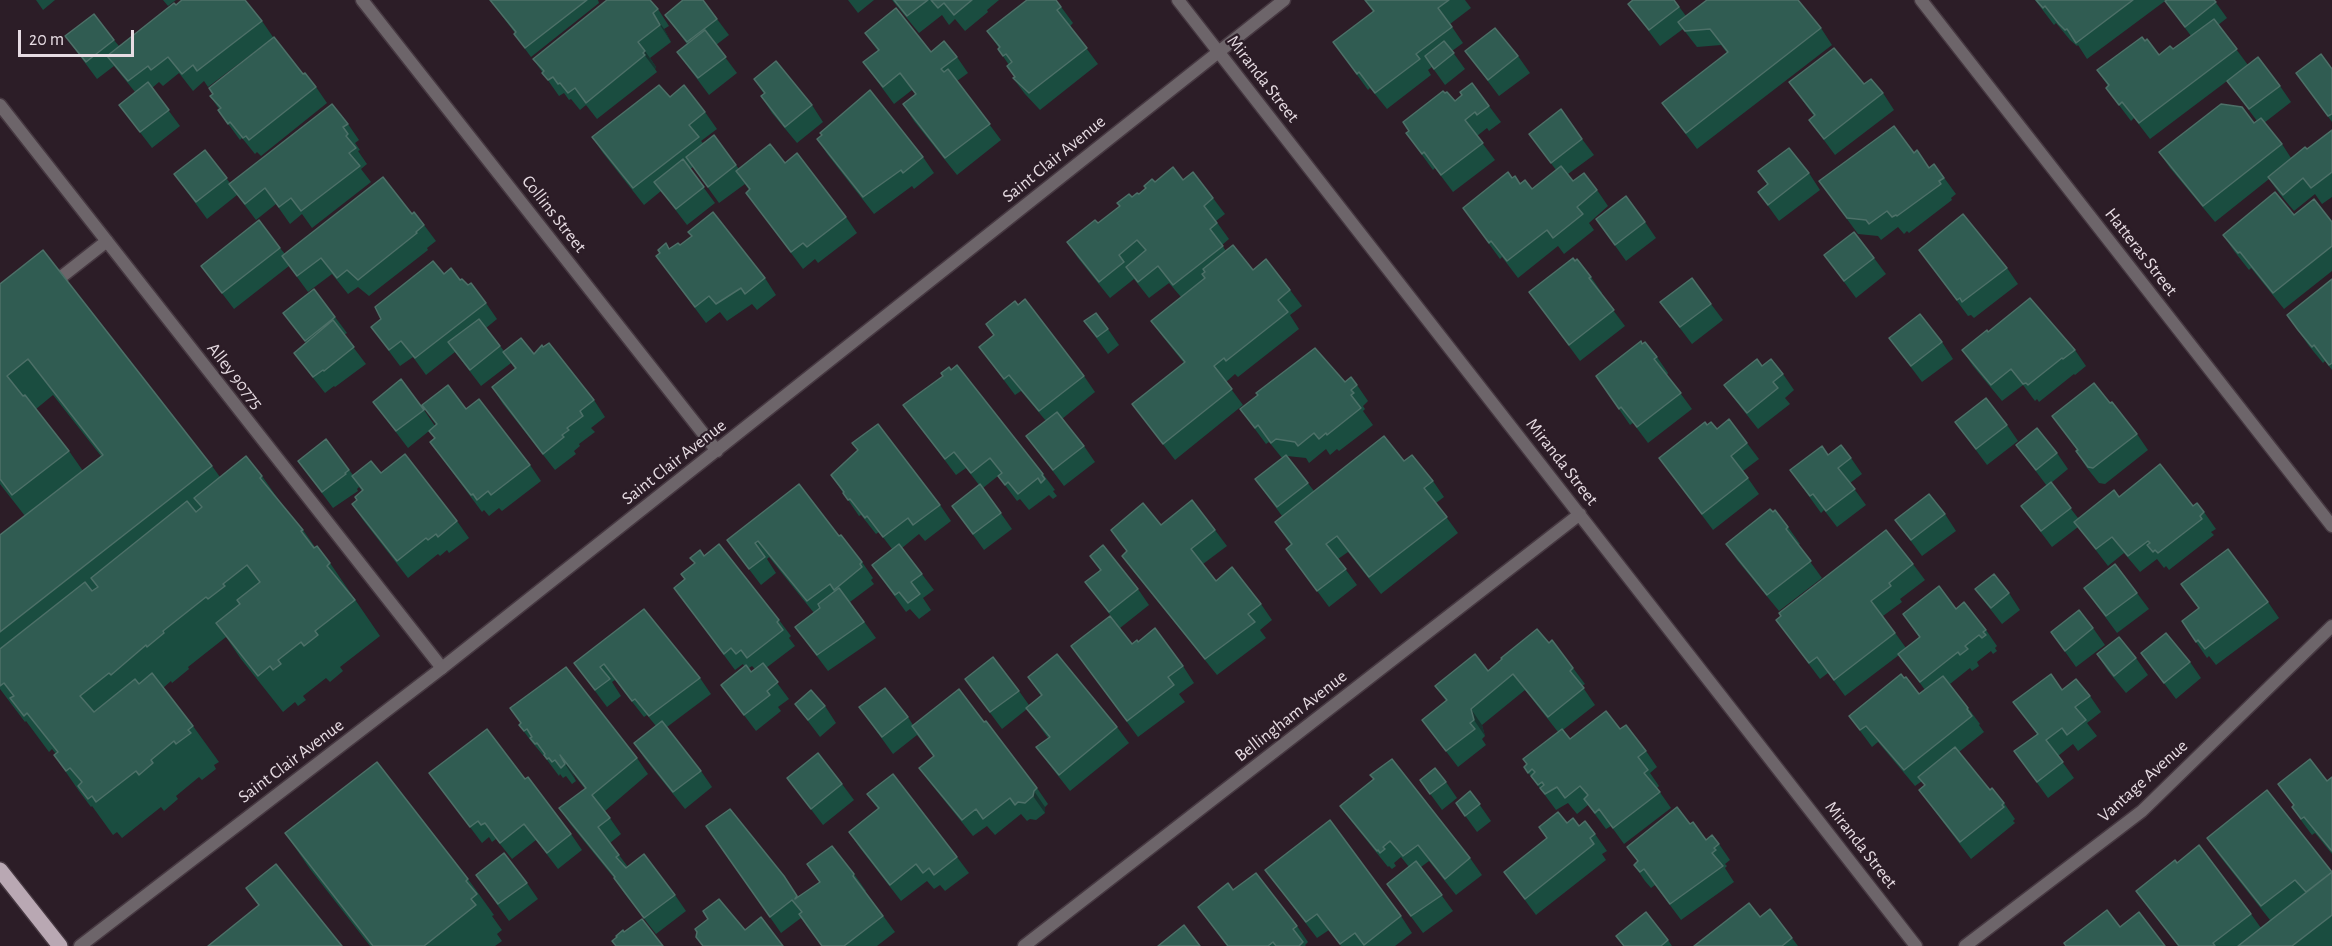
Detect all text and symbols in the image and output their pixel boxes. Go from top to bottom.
scale bar [21,18,136,56]
text: 20 m [29,31,64,49]
street label: Miranda Street [1222,31,1304,127]
street label: Saint Clair Avenue [998,111,1110,207]
street label: Collins Street [517,171,591,257]
street label: Hatteras Street [2100,204,2182,300]
street label: Alley 90775 [202,338,268,414]
street label: Miranda Street [1521,414,1603,510]
street label: Saint Clair Avenue [617,415,731,509]
street label: Bellingham Avenue [1231,665,1351,767]
street label: Saint Clair Avenue [234,714,348,808]
street label: Vantage Avenue [2094,735,2192,827]
street label: Miranda Street [1820,797,1902,893]

